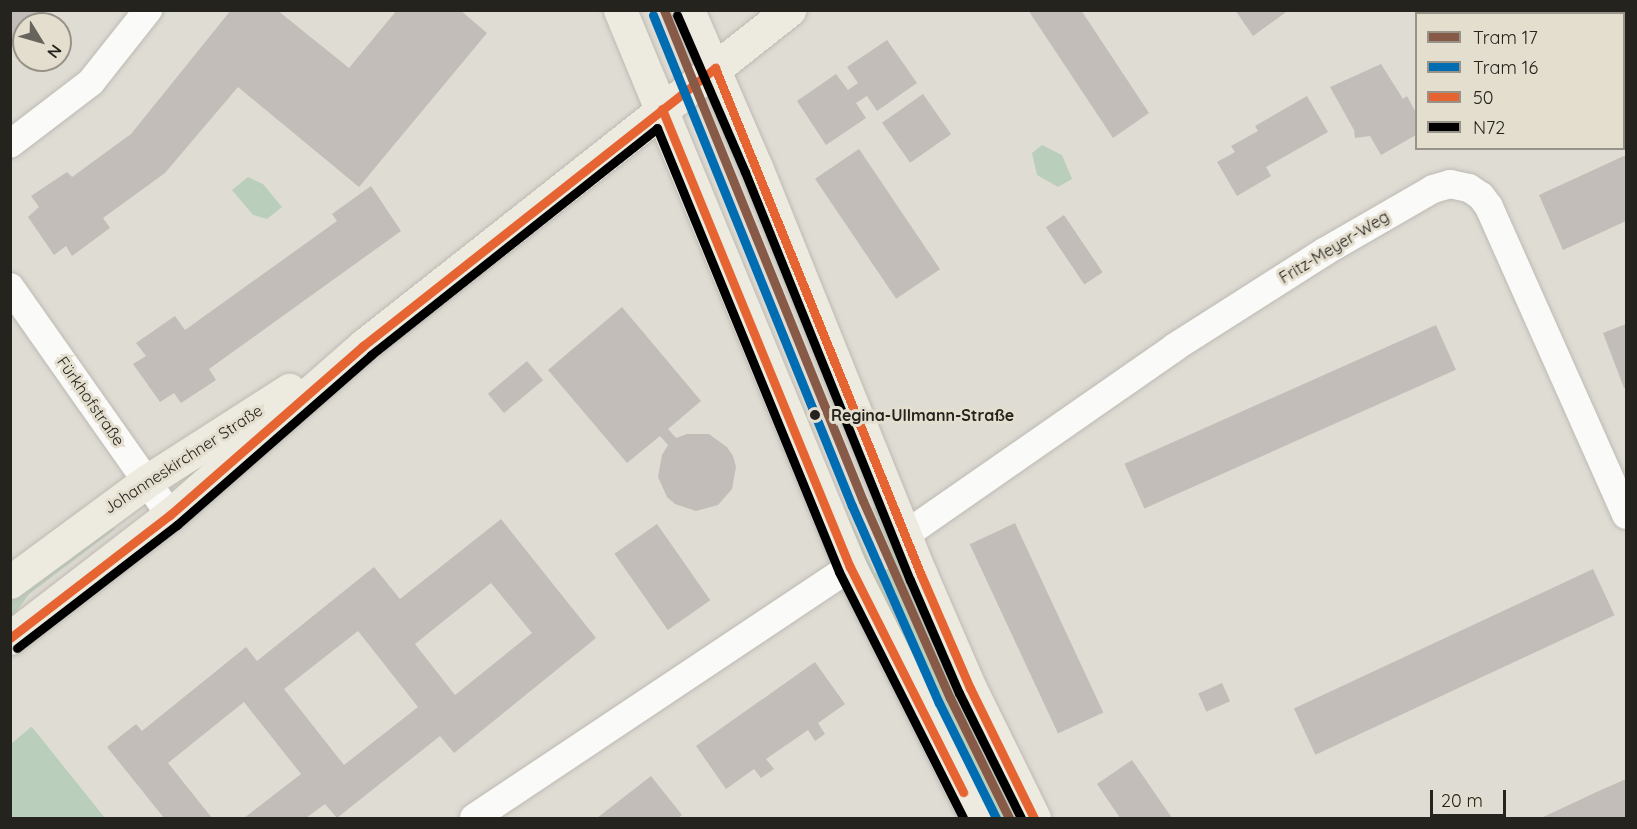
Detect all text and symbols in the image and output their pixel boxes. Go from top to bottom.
north arrow [12,12,72,72]
legend [1415,12,1625,150]
text: Tram 17 [1473,26,1538,49]
text: N [43,41,66,62]
text: Tram 16 [1473,56,1538,79]
text: 50 [1473,86,1494,109]
text: N72 [1473,116,1505,139]
street label: Fritz-Meyer-Weg [1276,207,1392,287]
street label: Fürkhofstraße [53,353,129,449]
street label: Johanneskirchner Straße [100,400,266,518]
marker: Regina-Ullmann-Straße [804,404,826,426]
place label: Regina-Ullmann-Straße [831,405,1014,425]
scale bar [1433,778,1510,816]
text: 20 m [1441,789,1483,812]

